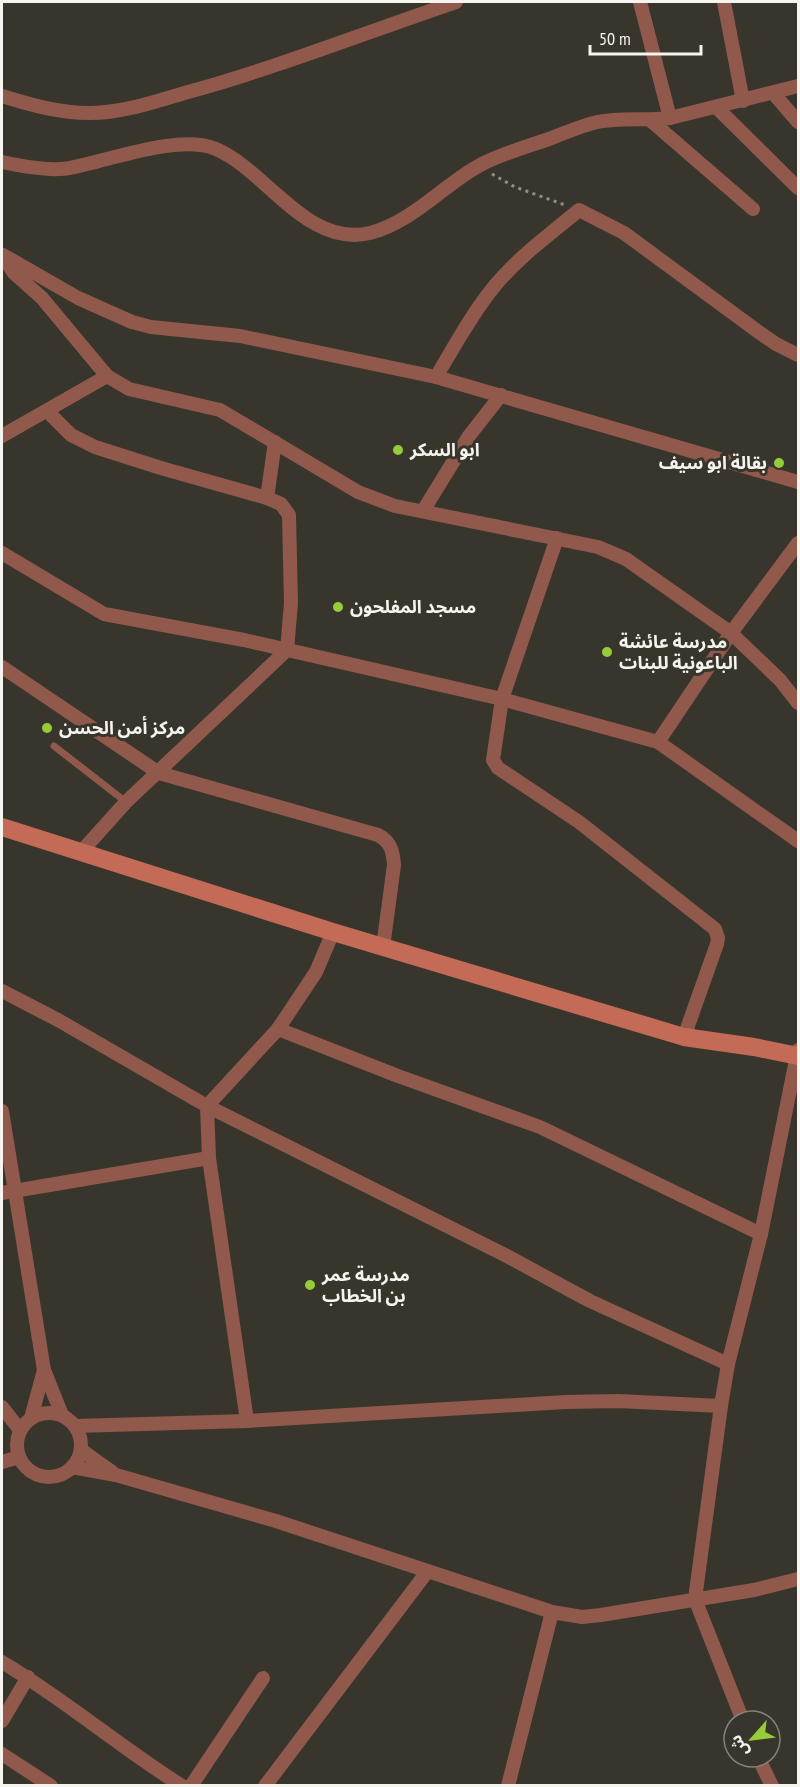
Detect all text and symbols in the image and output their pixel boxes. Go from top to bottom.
scale bar [590,18,701,56]
text: 50 m [599,27,631,50]
place label: ابو السكر [409,438,480,461]
marker: ابو السكر [391,443,405,457]
place label: بقالة ابو سيف [659,451,767,474]
marker: بقالة ابو سيف [772,456,786,470]
place label: مسجد المفلحون [350,595,476,618]
marker: مسجد المفلحون [331,600,345,614]
place label: مدرسة عائشة الباعونية للبنات [619,630,738,674]
marker: مدرسة عائشة الباعونية للبنات [600,645,614,659]
place label: مركز أمن الحسن [59,715,185,739]
marker: مركز أمن الحسن [40,721,54,735]
place label: مدرسة عمر بن الخطاب [321,1263,410,1307]
marker: مدرسة عمر بن الخطاب [303,1278,317,1292]
north arrow [722,1709,782,1769]
text: ش [725,1732,753,1760]

